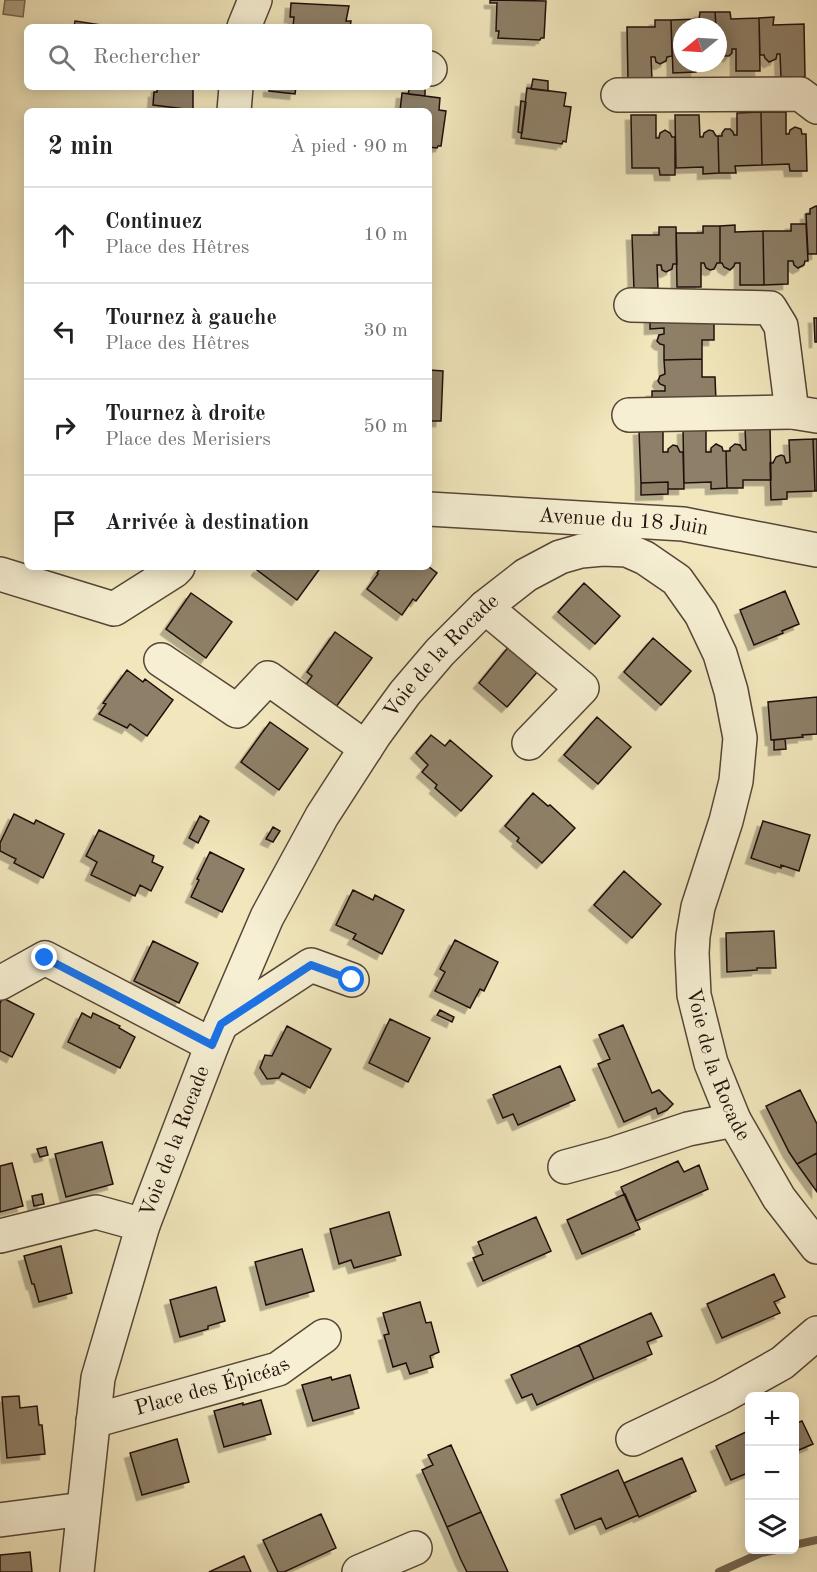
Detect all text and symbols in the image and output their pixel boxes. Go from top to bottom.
north arrow [673,18,727,72]
search box [24,24,432,90]
icon: search [45,41,78,74]
text: Rechercher [93,46,200,68]
text: 2 min [48,134,113,160]
text: À pied · 90 m [290,137,408,157]
text: Continuez [105,211,202,233]
icon: ahead [48,219,81,252]
text: 10 m [363,225,408,245]
text: Place des Hêtres [105,238,249,258]
text: Tournez à gauche [105,307,277,329]
icon: left [48,315,81,348]
text: 30 m [363,321,408,341]
text: Place des Hêtres [105,334,249,354]
text: Tournez à droite [105,403,266,425]
icon: right [48,411,81,444]
text: 50 m [363,417,408,437]
text: Place des Merisiers [105,430,271,450]
street label: Avenue du 18 Juin [538,505,710,539]
icon: arrive [48,507,81,540]
text: Arrivée à destination [105,512,309,534]
street label: Voie de la Rocade [380,590,503,722]
route end [31,944,57,970]
route start [338,966,364,992]
street label: Voie de la Rocade [682,986,754,1144]
street label: Voie de la Rocade [137,1063,213,1220]
street label: Place des Épicéas [132,1354,294,1419]
map controls [745,1392,799,1554]
button: + [745,1392,799,1446]
button: − [745,1446,799,1500]
button: layers [745,1500,799,1554]

